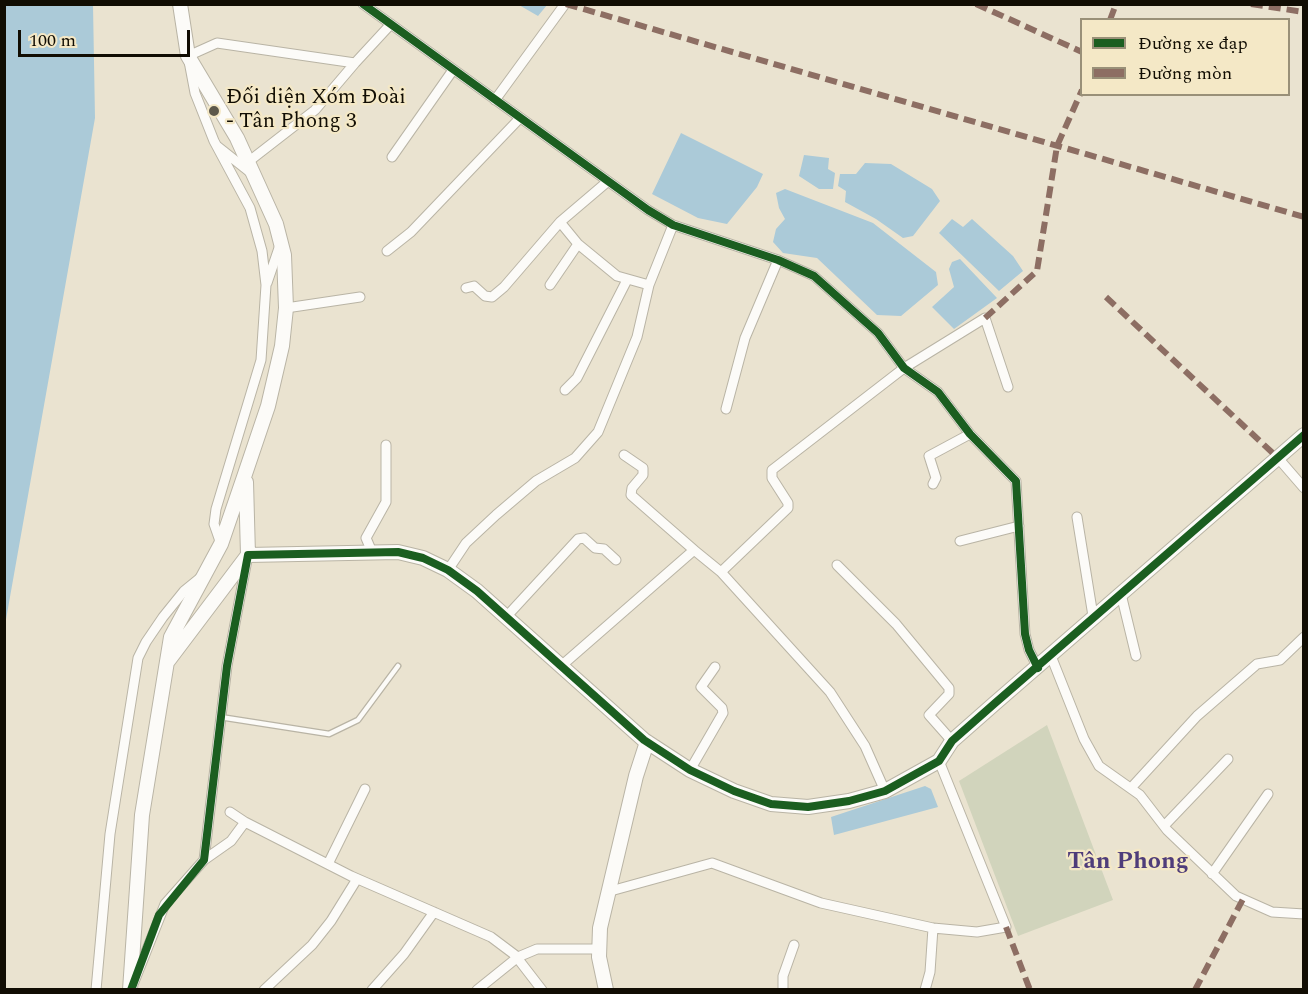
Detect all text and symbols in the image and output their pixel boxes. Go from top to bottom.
scale bar [21,18,194,56]
legend [1080,18,1290,96]
text: 100 m [29,27,76,54]
text: Đường xe đạp [1138,30,1248,57]
text: Đường mòn [1138,60,1232,87]
place label: Đối diện Xóm Đoài - Tân Phong 3 [226,86,406,136]
marker: Đối diện Xóm Đoài - Tân Phong 3 [207,104,221,118]
district label: Tân Phong [1067,849,1189,877]

